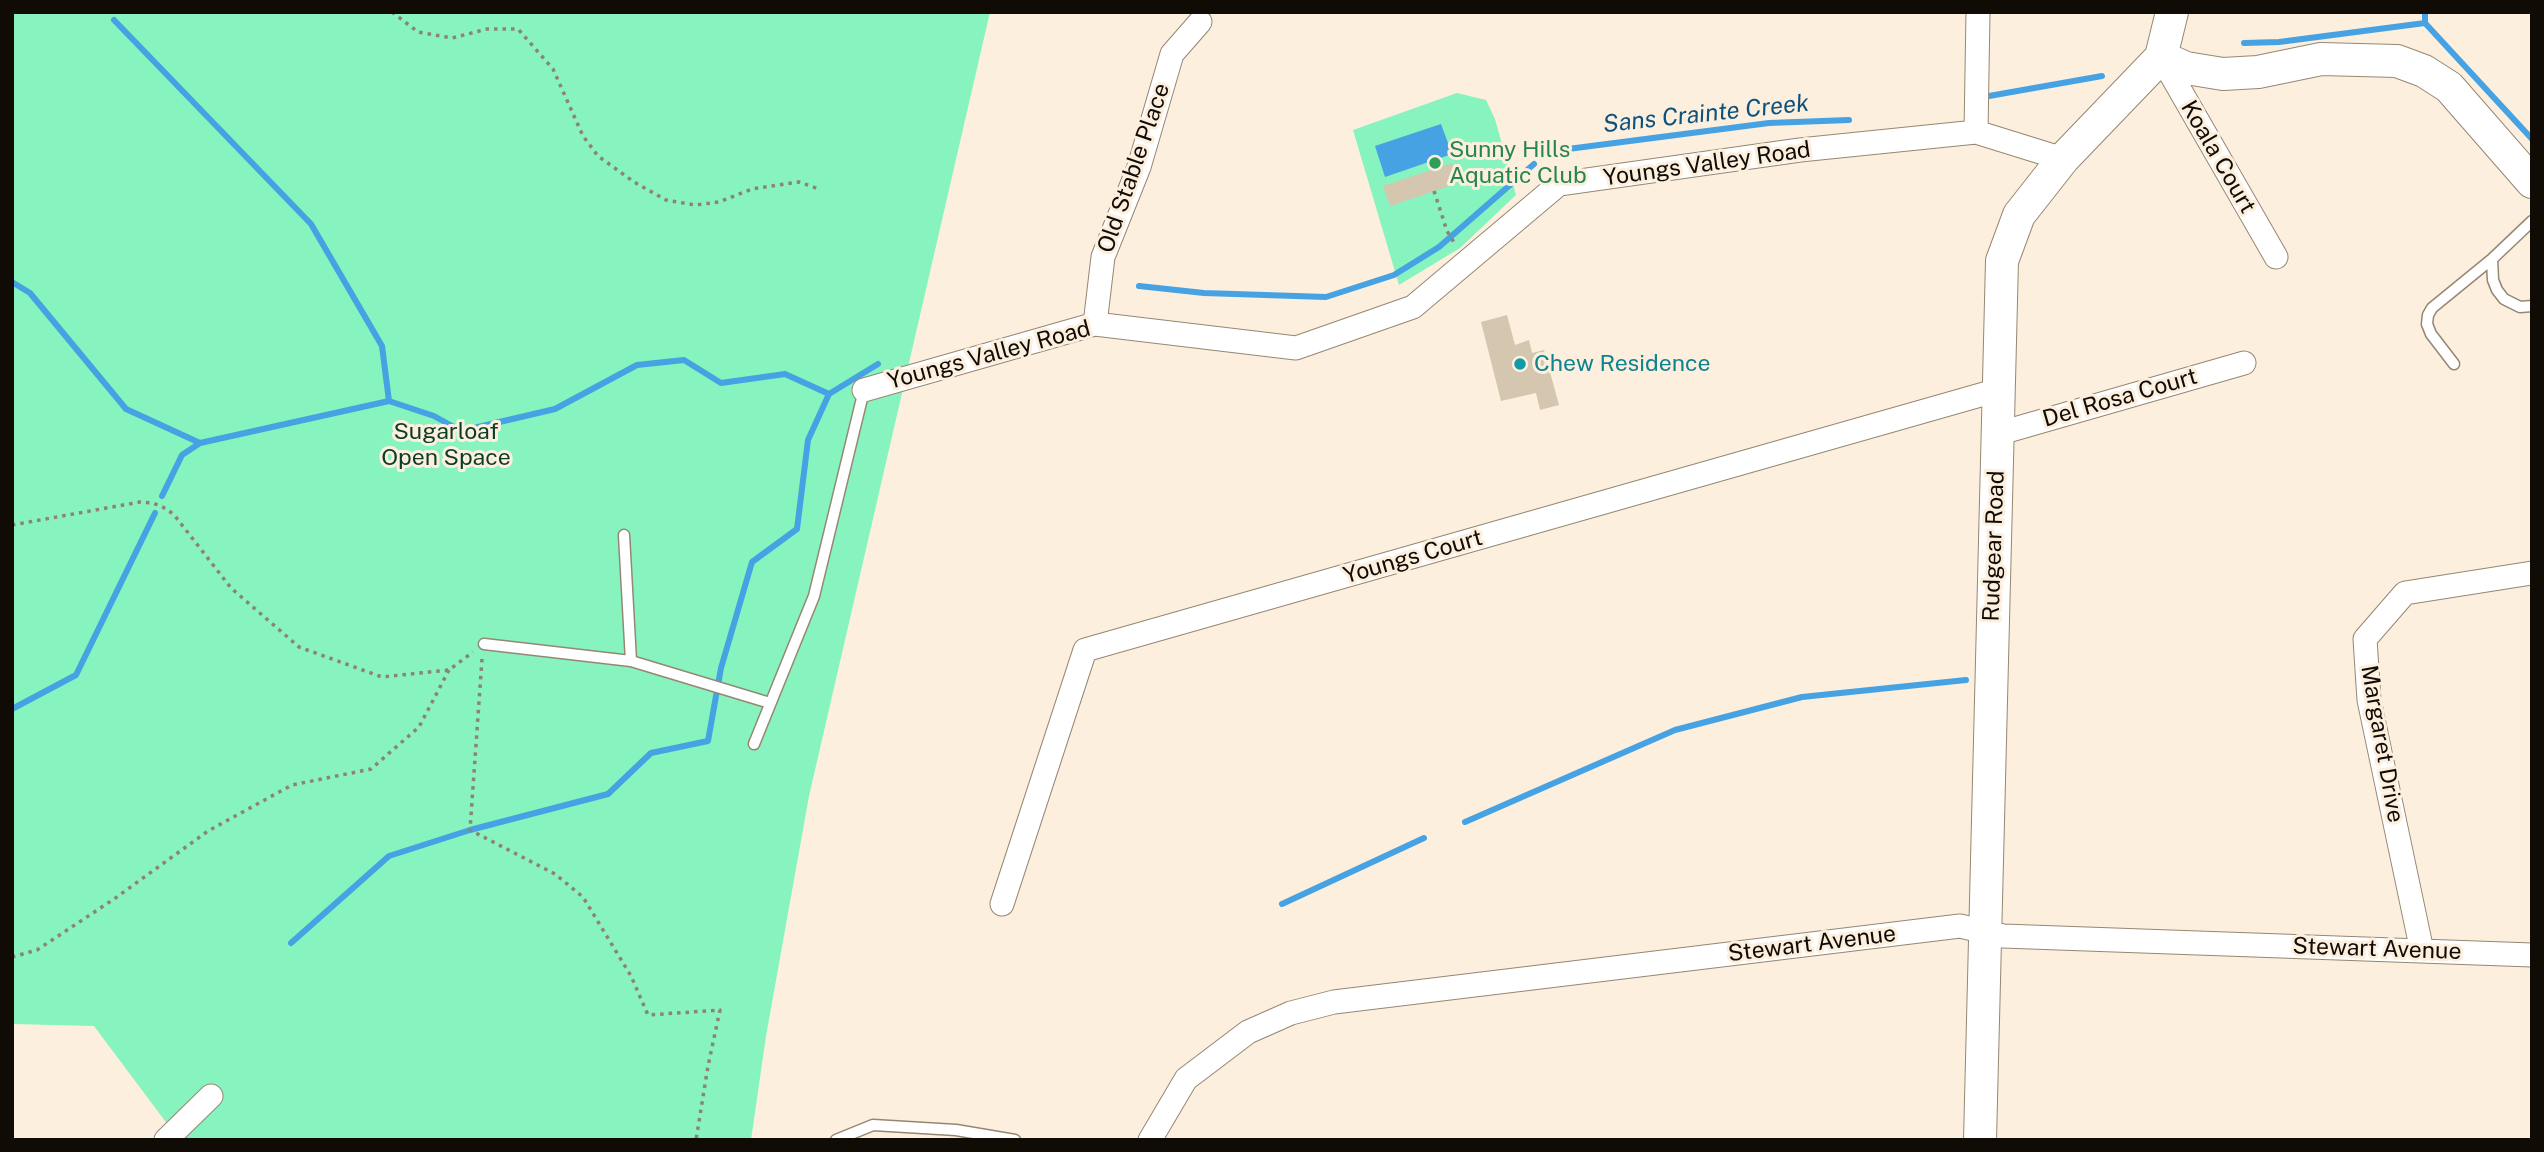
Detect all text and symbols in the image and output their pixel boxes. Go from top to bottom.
street label: Old Stable Place [1092,80,1176,256]
water label: Sans Crainte Creek [1602,89,1810,139]
street label: Koala Court [2175,96,2261,218]
place label: Sunny Hills Aquatic Club [1449,136,1587,190]
street label: Youngs Valley Road [1602,136,1812,192]
marker: Sunny Hills Aquatic Club [1427,155,1443,171]
street label: Youngs Valley Road [885,315,1093,395]
place label: Chew Residence [1534,350,1710,378]
marker: Chew Residence [1512,356,1528,372]
street label: Del Rosa Court [2040,363,2200,433]
park label: Sugarloaf Open Space [381,418,511,472]
street label: Rudgear Road [1978,470,2010,622]
street label: Youngs Court [1340,524,1486,590]
street label: Margaret Drive [2355,663,2409,825]
street label: Stewart Avenue [1726,920,1898,968]
street label: Stewart Avenue [2292,932,2462,966]

